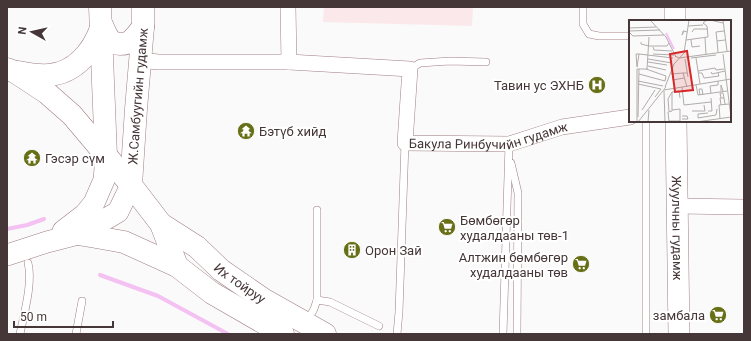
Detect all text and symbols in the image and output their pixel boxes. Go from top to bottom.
north arrow [12,12,52,52]
inset map [629,20,731,122]
text: N [16,26,30,35]
street label: Ж.Самбуугийн гудамж [125,27,150,165]
hospital icon: Тавин ус ЭХНБ [587,75,607,95]
place label: Тавин ус ЭХНБ [494,78,584,93]
street label: Бакула Ринбучийн гудамж [409,119,569,152]
temple icon: Бэтүб хийд [236,121,256,141]
place label: Бэтүб хийд [259,124,326,139]
temple icon: Гэсэр сүм [22,148,42,168]
place label: Гэсэр сүм [45,151,105,166]
street label: Жуулчны гудамж [669,175,686,281]
place label: Бөмбөгөр худалдааны төв-1 [460,213,569,243]
supermarket icon: Бөмбөгөр худалдааны төв-1 [437,217,457,237]
building icon: Орон Зай [342,240,362,260]
place label: Орон Зай [365,243,422,258]
place label: Алтжин бөмбөгөр худалдааны төв [459,250,568,280]
supermarket icon: Алтжин бөмбөгөр худалдааны төв [571,254,591,274]
street label: Их тойруу [211,260,269,306]
scale bar [14,303,113,329]
supermarket icon: замбала [708,305,728,325]
place label: замбала [653,308,705,323]
text: 50 m [20,310,47,324]

